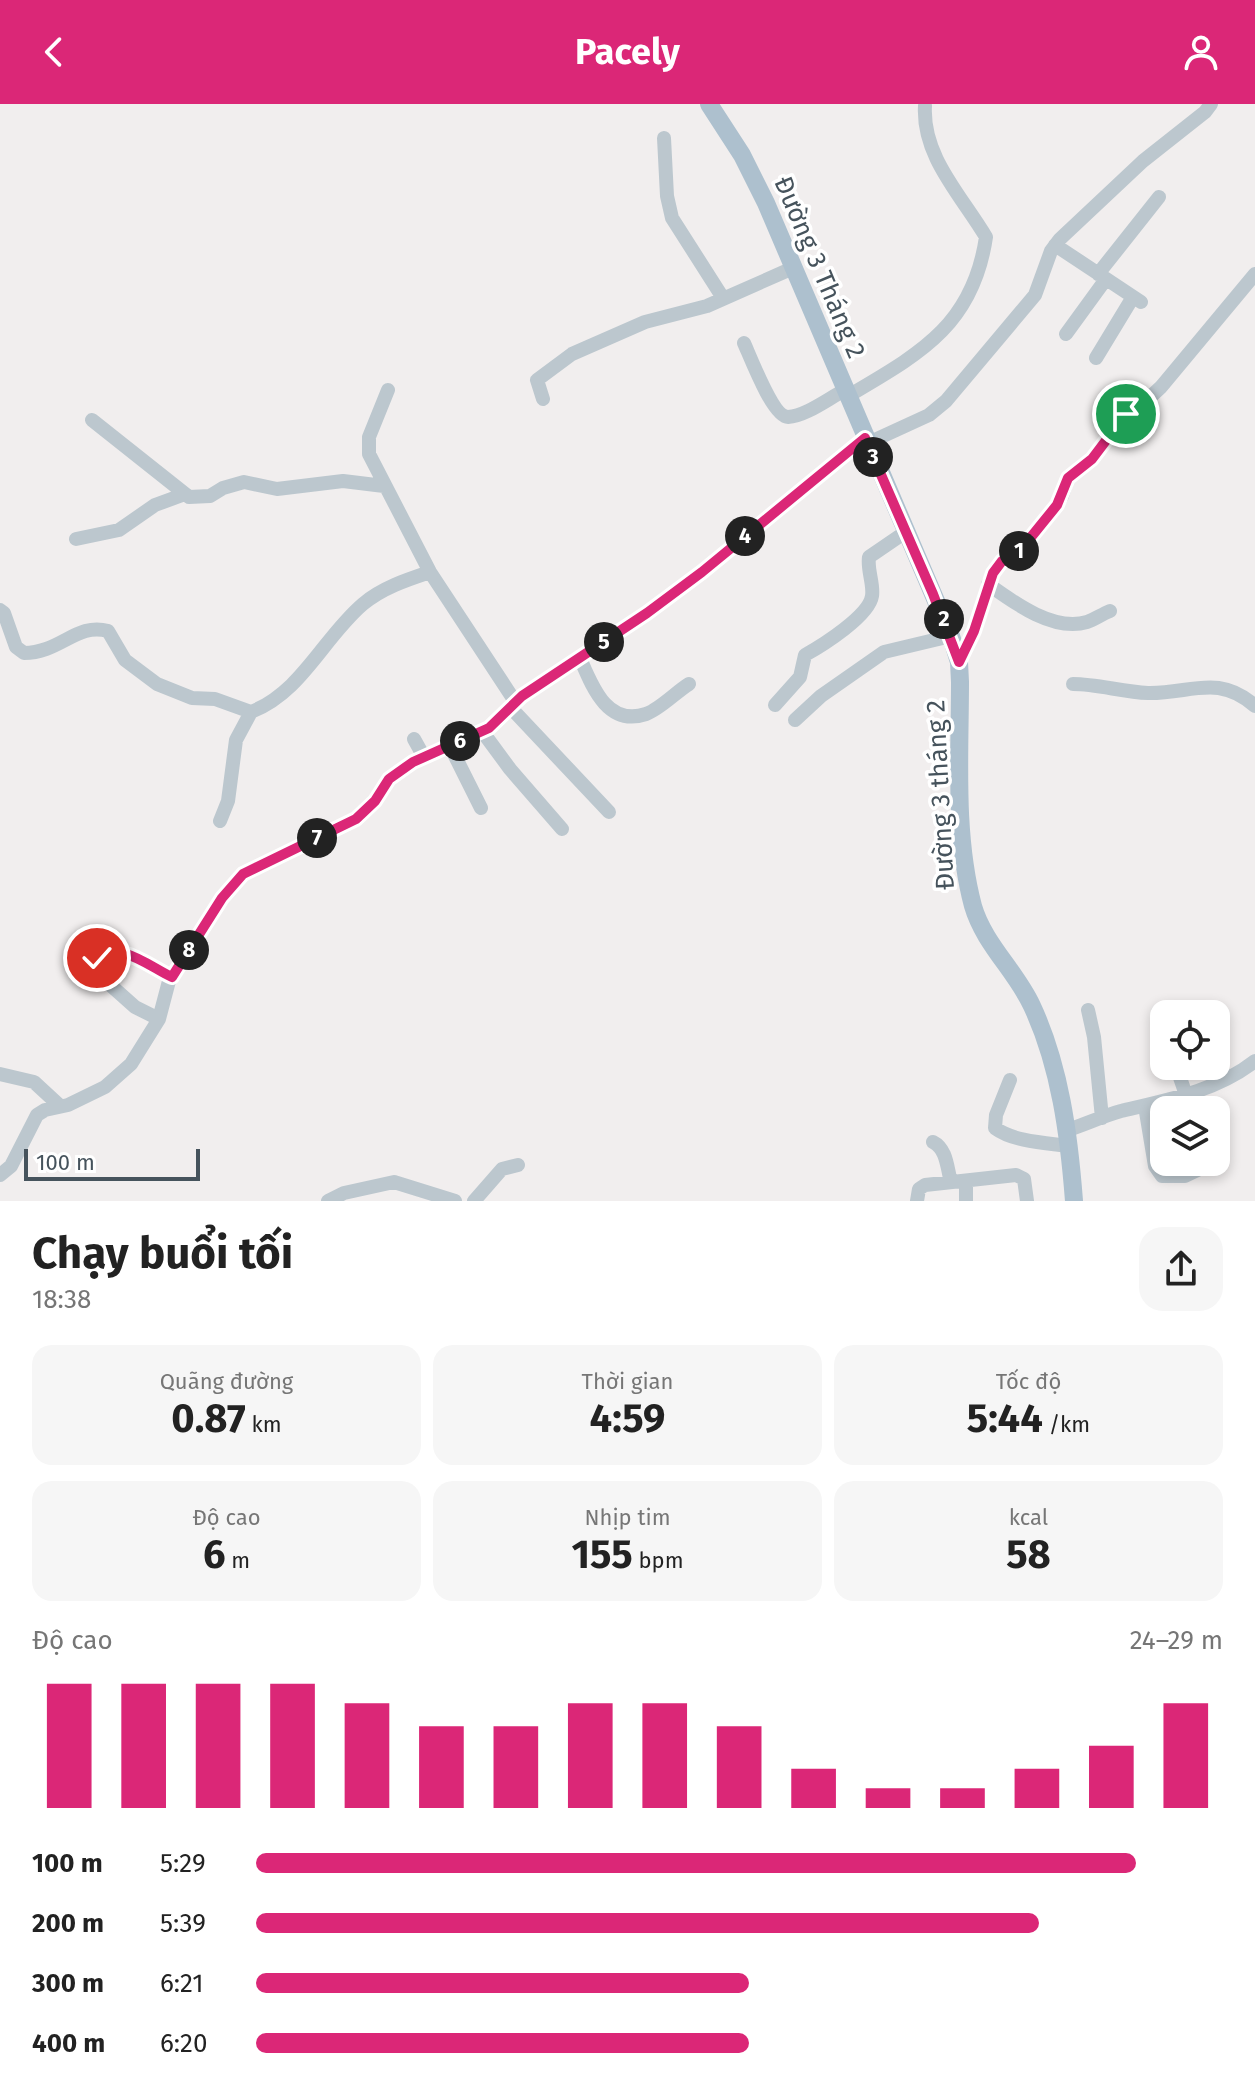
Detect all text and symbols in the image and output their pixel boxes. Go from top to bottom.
icon: back [32,30,76,74]
text: Pacely [575,30,680,74]
icon: person [1179,30,1223,74]
street label: Đường 3 Tháng 2 [767,172,872,363]
pin [1092,380,1160,448]
icon: arrive [1104,392,1148,436]
pin: 3 [853,437,893,477]
text: 3 [867,443,879,470]
pin: 4 [725,516,765,556]
text: 4 [739,522,751,549]
pin: 1 [999,531,1039,571]
text: 1 [1014,537,1024,564]
pin: 2 [924,599,964,639]
text: 2 [938,605,950,632]
pin: 5 [584,622,624,662]
text: 5 [598,628,610,655]
street label: Đường 3 tháng 2 [920,699,961,891]
pin: 6 [440,721,480,761]
text: 6 [454,727,466,754]
pin: 7 [297,818,337,858]
text: 7 [312,824,322,851]
pin [63,924,131,992]
pin: 8 [169,930,209,970]
icon: check [75,936,119,980]
text: 8 [183,936,195,963]
map controls [1150,1000,1230,1176]
button: locate [1150,1000,1230,1080]
button: layers [1150,1096,1230,1176]
scale bar [24,1145,200,1181]
text: 100 m [36,1149,95,1176]
text: Chạy buổi tối [32,1227,293,1280]
button: share [1139,1227,1223,1311]
text: 18:38 [32,1284,91,1315]
text: Quãng đường [160,1368,293,1395]
text: Thời gian [582,1368,673,1395]
text: Tốc độ [996,1368,1061,1395]
text: 0.87 [171,1395,246,1443]
text: 4:59 [590,1395,665,1443]
text: 5:44 [967,1395,1043,1443]
text: km [246,1411,282,1438]
text: /km [1043,1411,1090,1438]
text: Độ cao [192,1504,261,1531]
text: Nhịp tim [584,1504,671,1531]
text: kcal [1009,1504,1048,1531]
text: 6 [203,1531,225,1579]
text: 155 [571,1531,633,1579]
text: 58 [1006,1531,1051,1579]
text: m [225,1547,250,1574]
text: bpm [633,1547,684,1574]
text: Độ cao [32,1625,113,1656]
text: 24–29 m [1130,1625,1223,1656]
text: 100 m [32,1848,103,1879]
text: 5:29 [160,1848,206,1879]
text: 200 m [32,1908,104,1939]
text: 5:39 [160,1908,206,1939]
text: 300 m [32,1968,104,1999]
text: 6:21 [160,1968,204,1999]
text: 400 m [32,2028,105,2059]
text: 6:20 [160,2028,207,2059]

